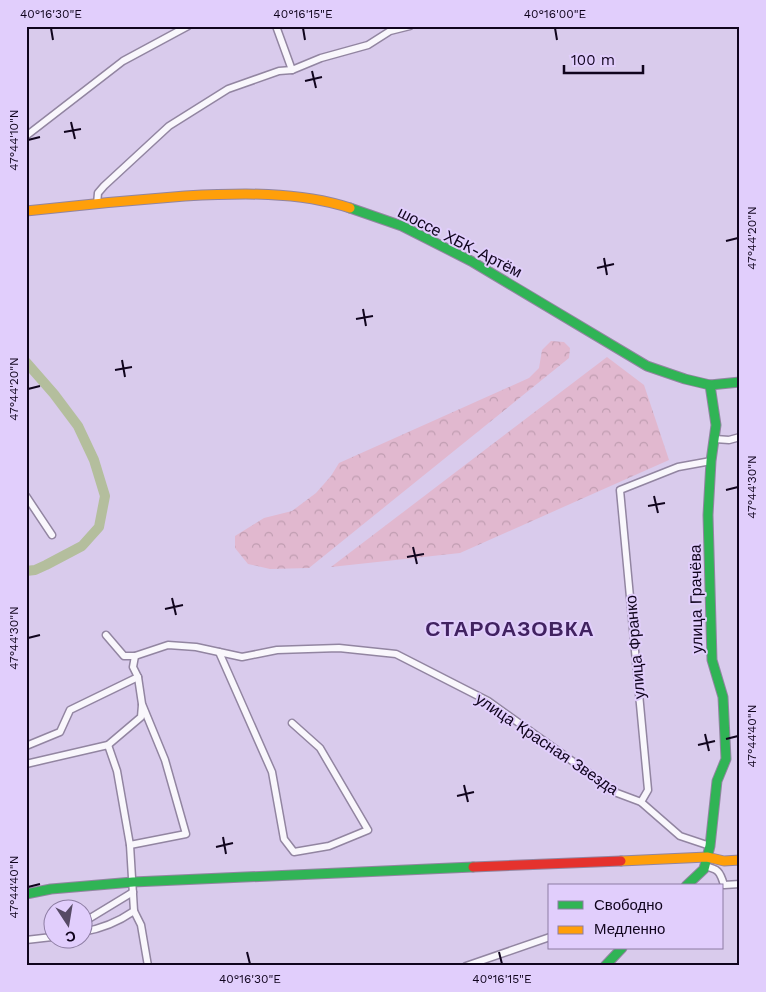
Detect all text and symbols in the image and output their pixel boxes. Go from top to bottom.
text: 40°16'30"E [20,7,82,21]
text: 40°16'15"E [273,7,333,21]
text: 40°16'00"E [524,7,587,21]
scale bar [564,42,642,74]
text: 100 m [571,51,615,69]
text: 47°44'10"N [7,109,21,171]
street label: шоссе ХБК-Артём [395,202,525,282]
text: 47°44'20"N [745,206,759,270]
text: 47°44'20"N [7,357,21,421]
text: 47°44'30"N [745,455,759,519]
street label: улица Грачёва [686,544,706,654]
street label: улица Франко [621,594,649,700]
text: 47°44'30"N [7,606,21,670]
district label: СТАРОАЗОВКА [425,616,595,641]
street label: улица Красная Звезда [472,689,622,799]
text: 47°44'40"N [745,705,759,767]
text: 47°44'40"N [7,856,21,918]
legend [548,884,724,950]
text: Свободно [594,896,663,914]
north arrow [42,900,92,950]
text: Медленно [594,920,665,938]
text: С [64,928,77,946]
text: 40°16'30"E [219,972,281,986]
text: 40°16'15"E [472,972,532,986]

